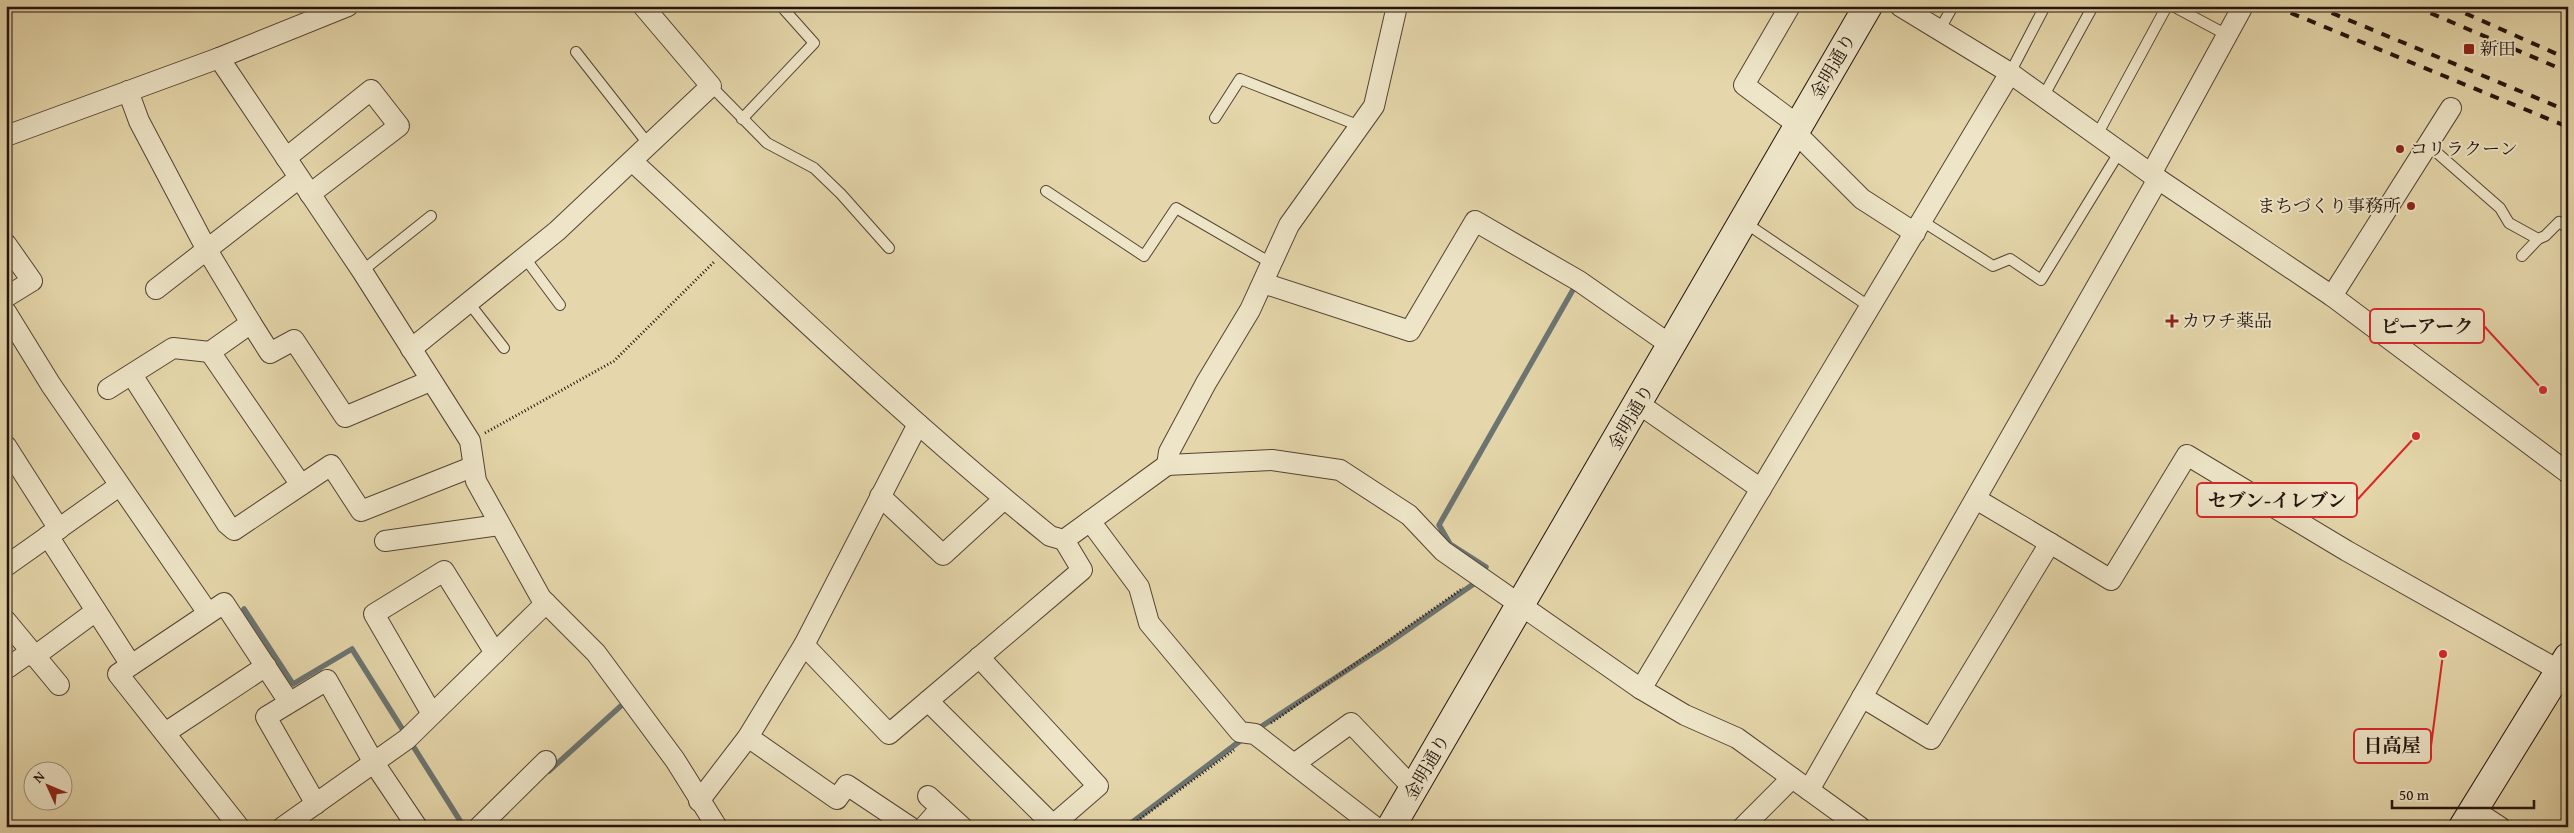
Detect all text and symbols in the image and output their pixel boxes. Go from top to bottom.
street label: 金明通り [1803,28,1862,104]
place label: 新田 [2480,35,2516,62]
marker: 新田 [2462,42,2476,56]
place label: コリラクーン [2410,135,2518,162]
marker: コリラクーン [2394,143,2406,155]
place label: まちづくり事務所 [2257,192,2401,219]
marker: まちづくり事務所 [2405,200,2417,212]
place label: カワチ薬品 [2182,307,2272,334]
callout: ピーアーク [2370,309,2484,343]
text: ピーアーク [2381,312,2473,340]
marker: カワチ薬品 [2166,315,2178,327]
street label: 金明通り [1601,379,1660,455]
callout: セブン-イレブン [2197,483,2357,517]
text: セブン-イレブン [2208,486,2346,514]
street label: 金明通り [1397,729,1456,805]
callout: 日高屋 [2354,729,2431,763]
text: 日高屋 [2363,731,2421,759]
north arrow [22,760,72,810]
text: N [28,766,50,787]
scale bar [2392,778,2534,810]
text: 50 m [2399,784,2430,805]

